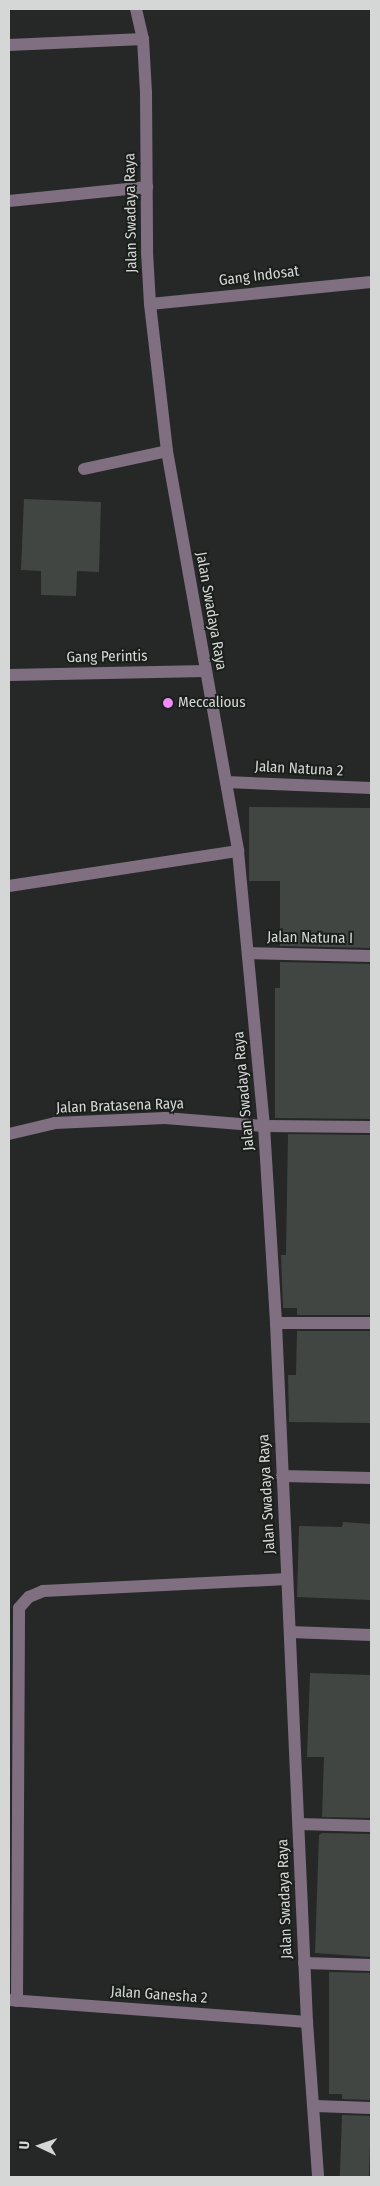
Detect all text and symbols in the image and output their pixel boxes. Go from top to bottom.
street label: Jalan Swadaya Raya [121,153,141,273]
street label: Gang Indosat [218,262,300,290]
street label: Jalan Swadaya Raya [192,550,230,672]
street label: Gang Perintis [66,647,148,667]
place label: Meccalious [178,694,246,712]
marker: Meccalious [162,697,174,709]
street label: Jalan Natuna 2 [254,758,344,780]
street label: Jalan Natuna I [267,928,353,948]
street label: Jalan Swadaya Raya [230,1031,258,1151]
street label: Jalan Bratasena Raya [56,1095,184,1117]
street label: Jalan Swadaya Raya [255,1434,279,1554]
street label: Jalan Swadaya Raya [274,1839,296,1959]
street label: Jalan Ganesha 2 [110,1983,208,2007]
north arrow [15,2121,65,2171]
text: U [16,2141,33,2150]

